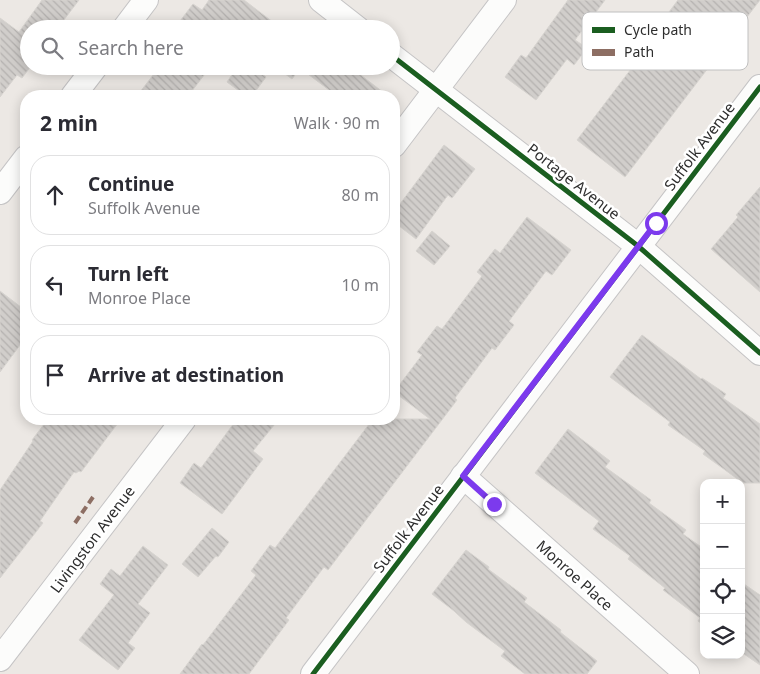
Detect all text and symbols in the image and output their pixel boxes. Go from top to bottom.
legend [582,12,748,70]
search box [20,20,400,75]
text: Cycle path [624,20,692,39]
icon: search [38,34,66,62]
text: Search here [78,35,184,61]
text: Path [624,42,654,61]
street label: Suffolk Avenue [659,98,739,194]
text: 2 min [40,109,98,137]
text: Walk · 90 m [294,112,380,134]
street label: Portage Avenue [524,139,624,223]
text: Continue [88,171,174,197]
icon: ahead [41,181,69,209]
text: 80 m [342,184,379,206]
text: Suffolk Avenue [88,197,200,219]
route start [645,212,668,235]
text: Turn left [88,261,169,287]
icon: left [41,271,69,299]
text: 10 m [342,274,379,296]
text: Monroe Place [88,287,191,309]
icon: arrive [41,361,69,389]
text: Arrive at destination [88,362,284,388]
map controls [700,479,745,659]
button: + [700,479,745,524]
street label: Suffolk Avenue [368,480,448,576]
street label: Livingston Avenue [45,481,139,597]
route end [483,493,506,516]
button: − [700,524,745,569]
street label: Monroe Place [533,535,617,615]
button: locate [700,569,745,614]
button: layers [700,614,745,659]

